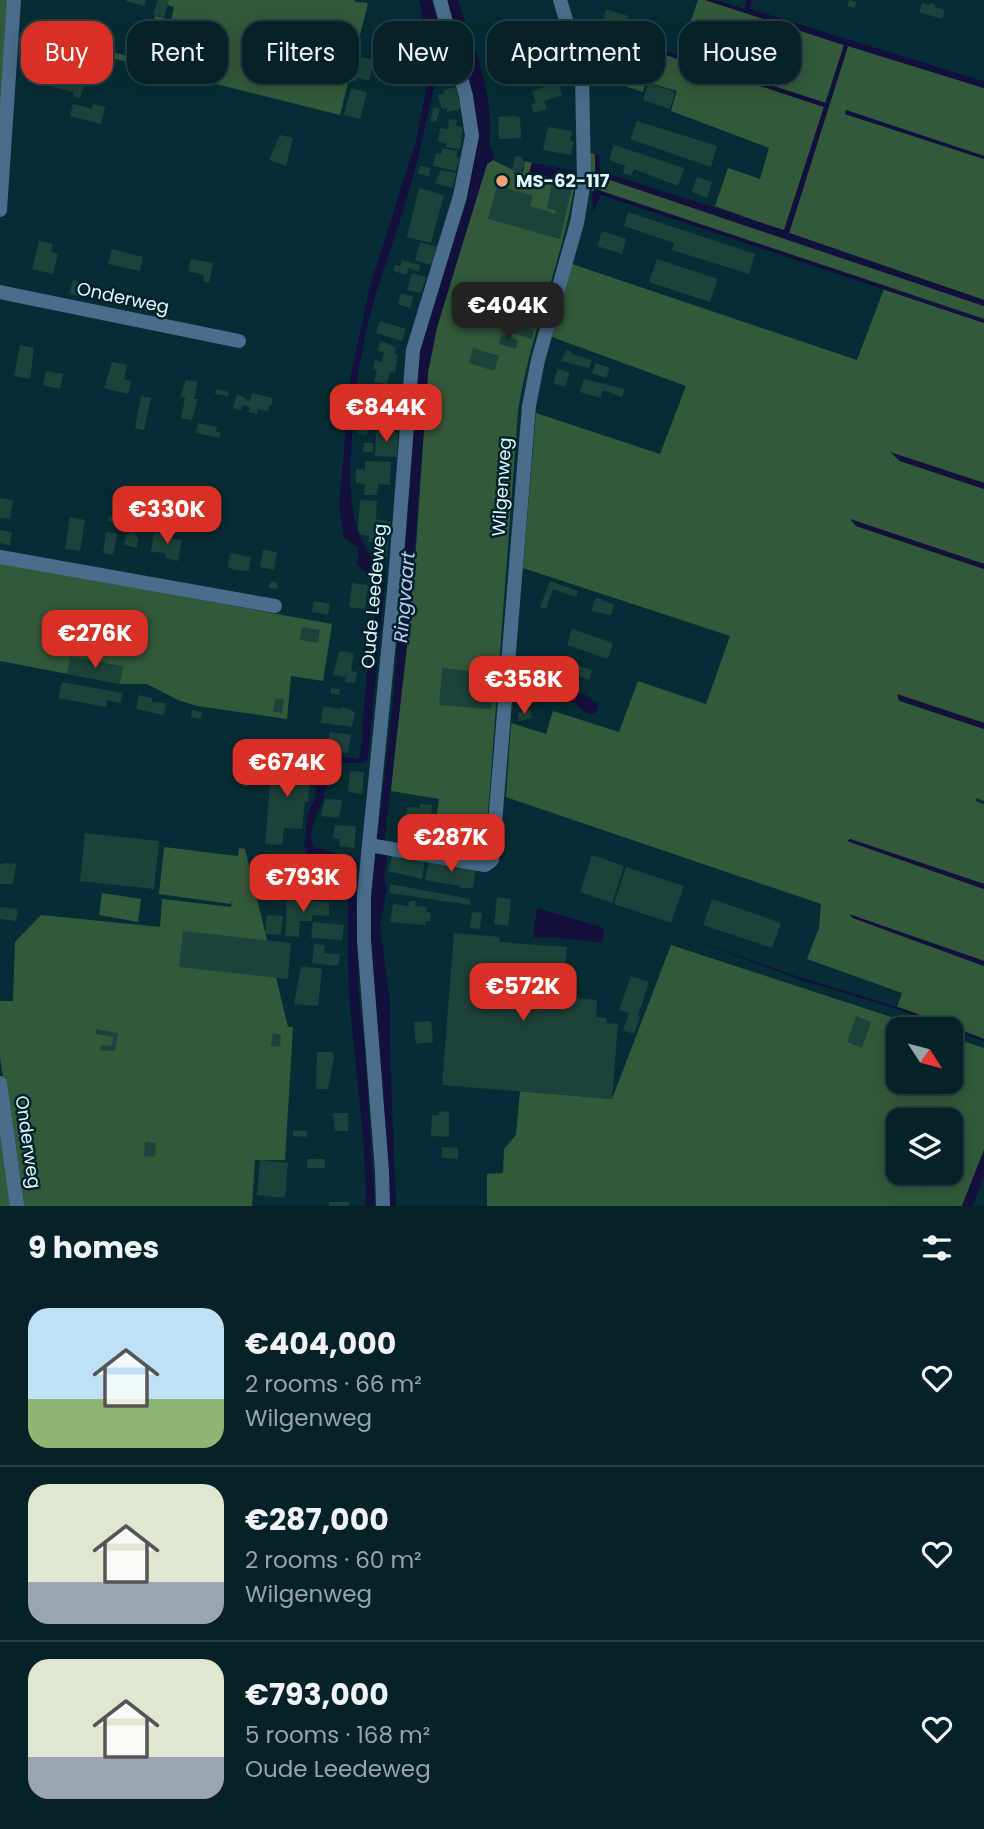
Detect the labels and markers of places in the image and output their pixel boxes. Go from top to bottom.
place label: MS-62-117 [516,168,610,193]
marker: MS-62-117 [494,173,510,189]
pin: €404K [459,282,557,342]
pin: €844K [337,384,435,444]
pin: €330K [118,486,216,546]
pin: €276K [46,610,144,670]
pin: €358K [475,656,573,716]
pin: €674K [238,740,336,799]
pin: €287K [402,814,500,874]
pin: €793K [254,855,352,914]
pin: €572K [474,964,572,1023]

